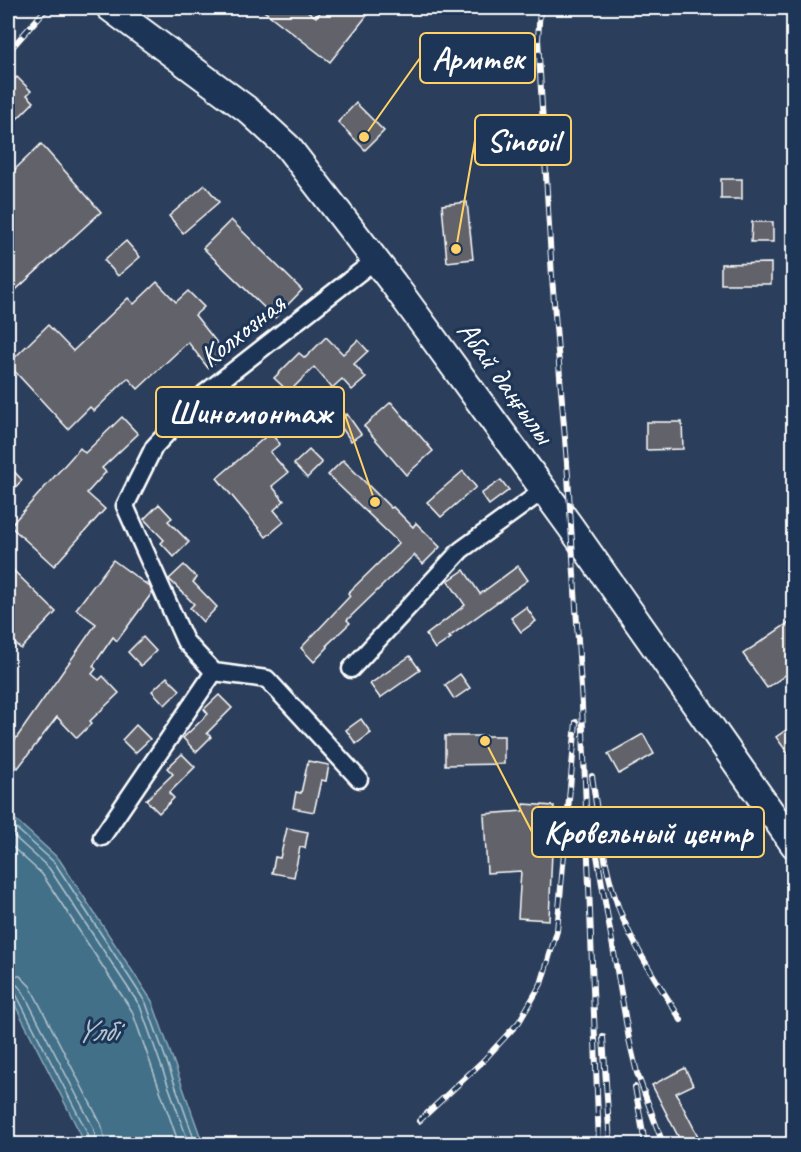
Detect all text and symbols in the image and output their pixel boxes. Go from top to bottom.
callout: Армтек [420,33,535,83]
text: Армтек [432,38,527,79]
callout: Sinooil [475,115,571,165]
text: Sinooil [487,120,566,161]
street label: Колхозная [191,284,294,375]
street label: Абай даңғылы [449,313,565,453]
callout: Шиномонтаж [156,387,344,437]
text: Шиномонтаж [168,392,335,433]
callout: Кровельный центр [532,807,764,857]
text: Кровельный центр [544,812,754,853]
water label: Үлбі [76,1010,126,1051]

